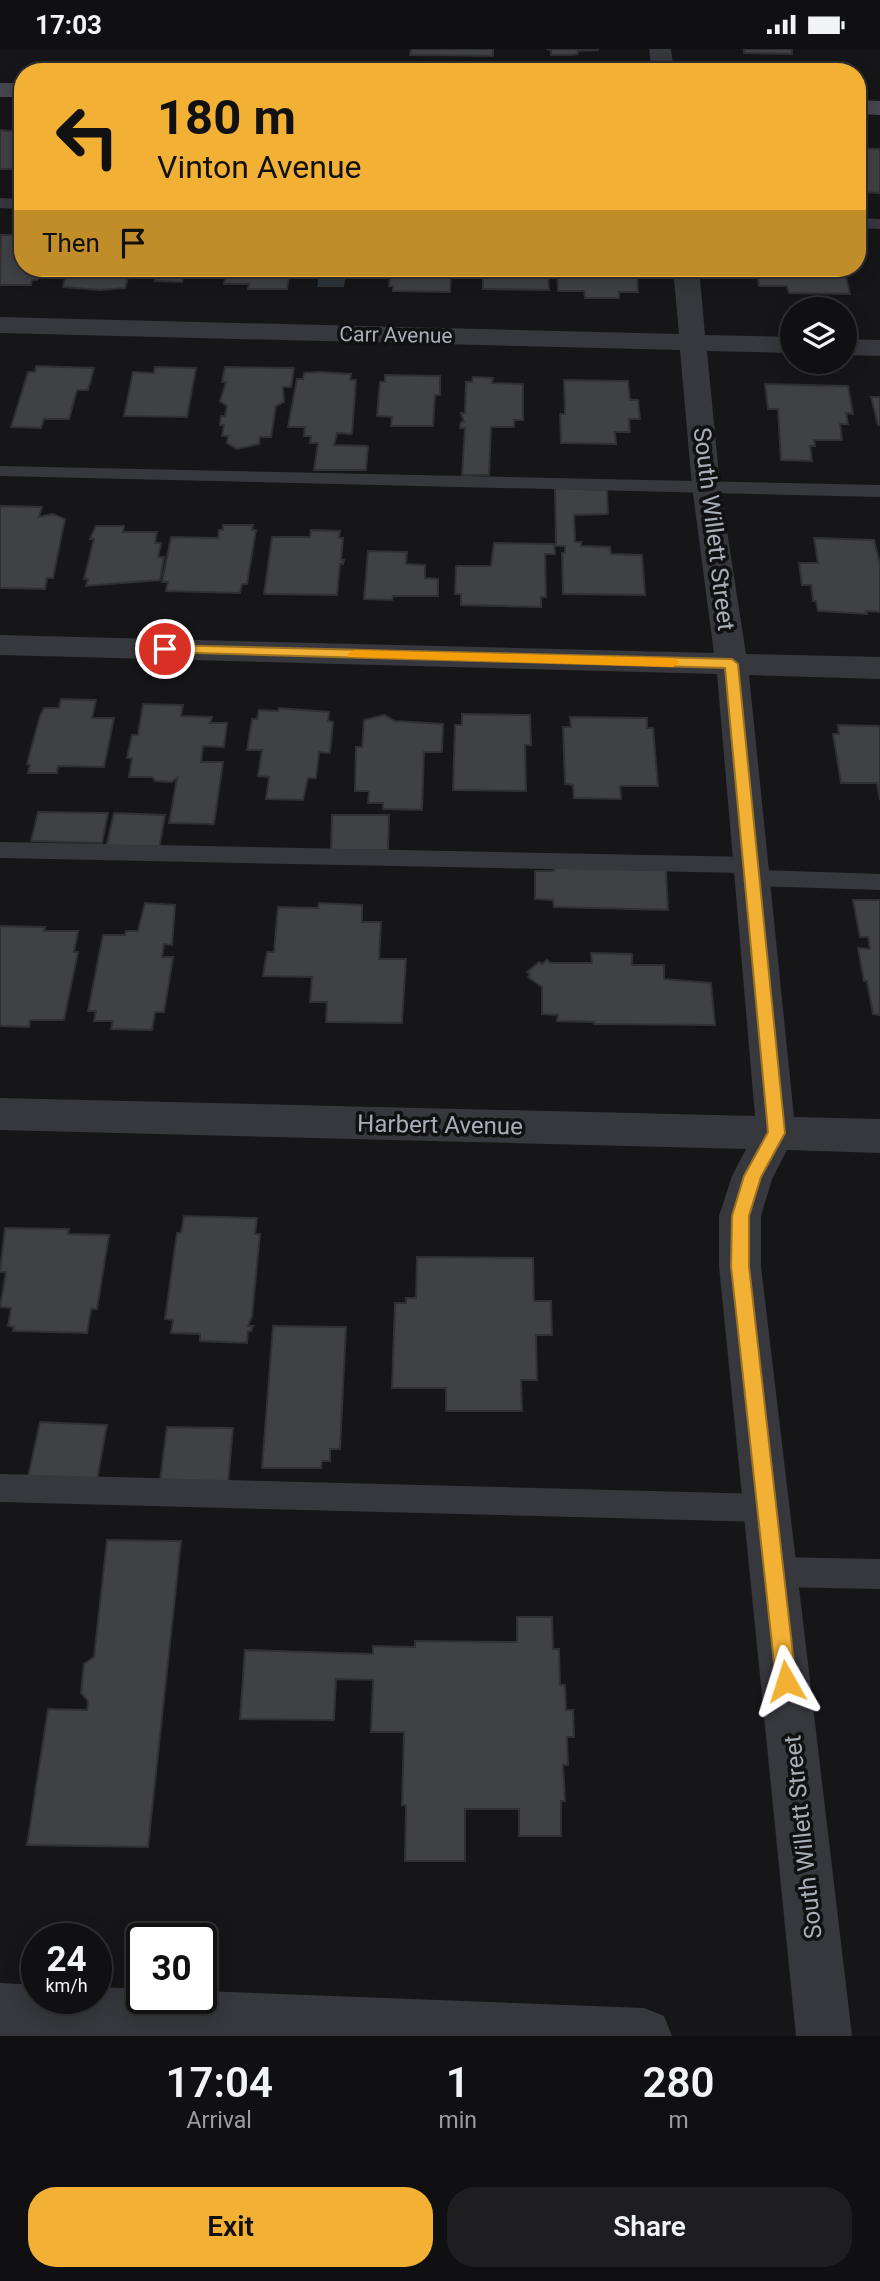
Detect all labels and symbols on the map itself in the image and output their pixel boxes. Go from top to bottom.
street label: Carr Avenue [339,322,453,348]
street label: South Willett Street [688,426,740,632]
pin [135,619,195,679]
street label: Harbert Avenue [357,1110,523,1140]
position arrow [749,1644,823,1718]
street label: South Willett Street [778,1734,828,1940]
speed limit sign: 30 [126,1923,217,2014]

